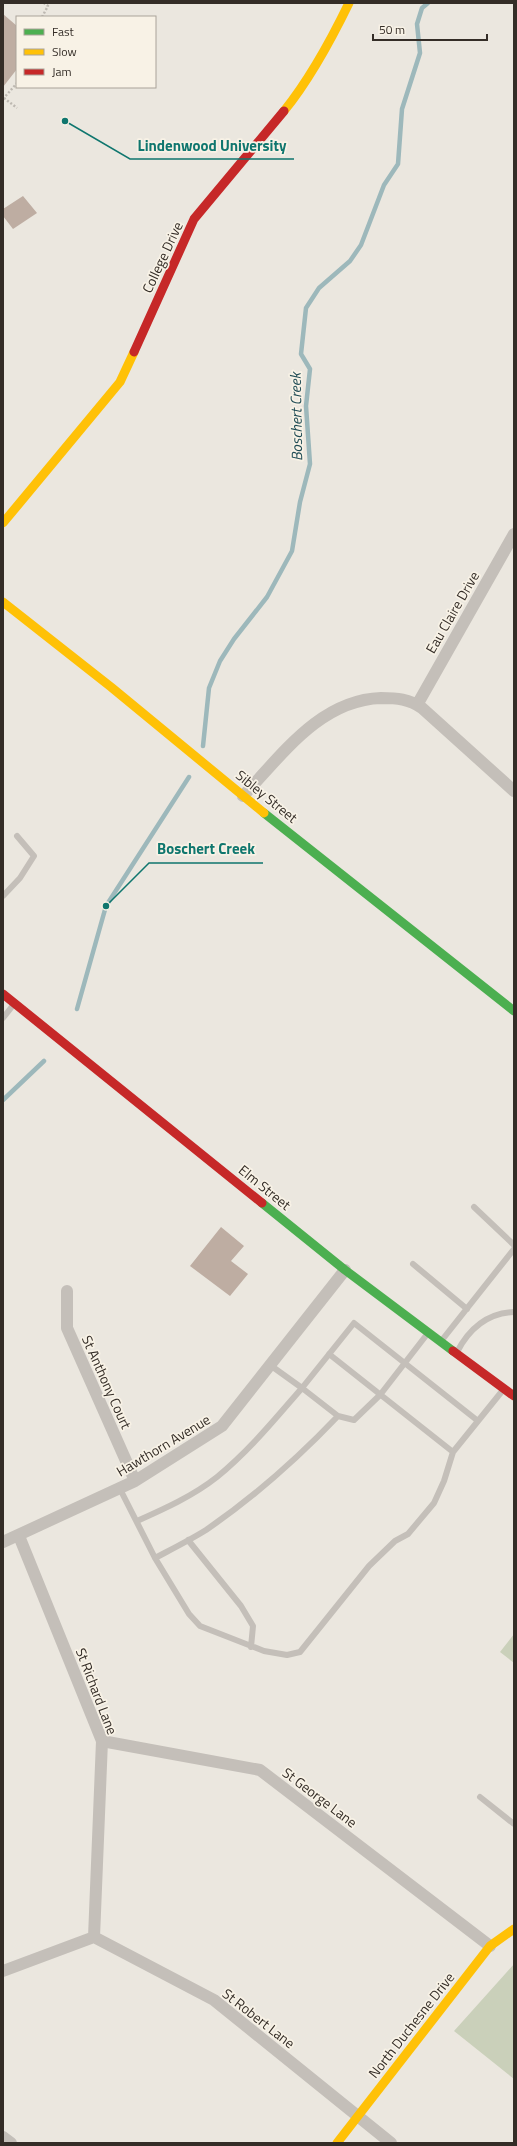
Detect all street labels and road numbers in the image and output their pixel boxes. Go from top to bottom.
street label: College Drive [136,218,188,296]
street label: Eau Claire Drive [420,567,484,657]
street label: Sibley Street [232,765,302,828]
street label: Elm Street [234,1159,296,1215]
street label: St Anthony Court [77,1332,137,1432]
street label: Hawthorn Avenue [112,1409,214,1481]
street label: St Richard Lane [71,1645,123,1737]
street label: St George Lane [278,1762,362,1832]
street label: North Duchesne Drive [363,1968,459,2082]
street label: St Robert Lane [218,1983,300,2053]

